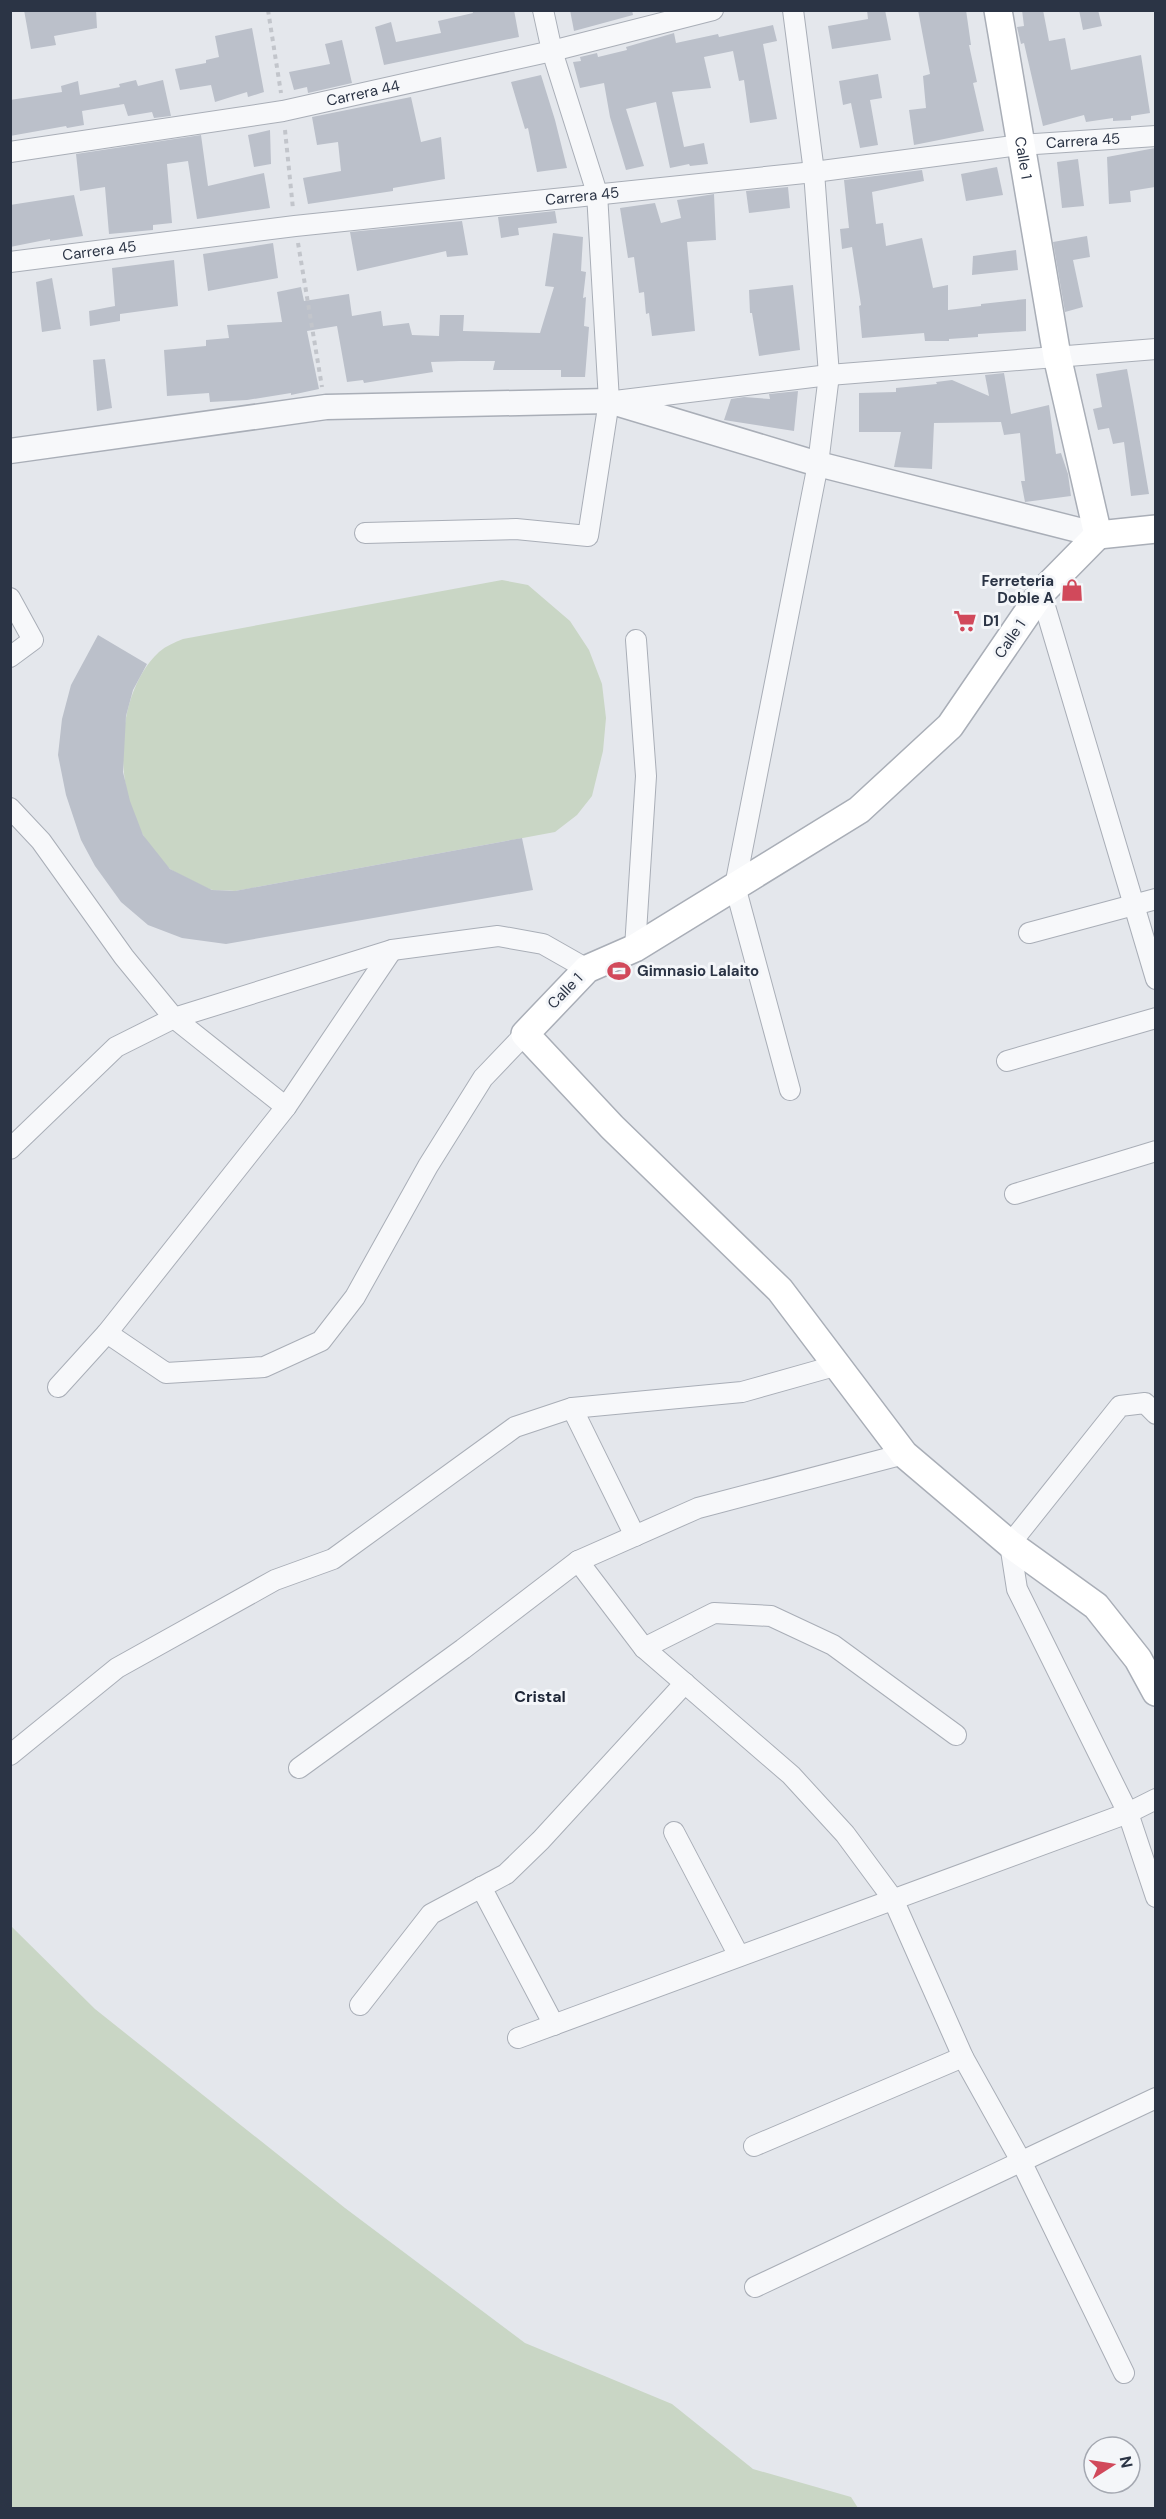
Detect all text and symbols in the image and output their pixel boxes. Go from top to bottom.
street label: Carrera 44 [325,75,401,111]
street label: Carrera 45 [1045,128,1121,153]
street label: Calle 1 [1010,135,1037,181]
street label: Carrera 45 [544,182,620,210]
street label: Carrera 45 [61,236,137,265]
place label: Ferreteria Doble A [982,571,1054,608]
shop icon: Ferreteria Doble A [1059,577,1085,603]
supermarket icon: D1 [952,608,978,634]
place label: D1 [983,611,999,631]
street label: Calle 1 [990,616,1030,662]
sports icon: Gimnasio Lalaito [606,958,632,984]
place label: Gimnasio Lalaito [637,961,759,981]
street label: Calle 1 [543,969,587,1013]
district label: Cristal [514,1686,566,1707]
north arrow [1082,2435,1142,2495]
text: N [1115,2454,1138,2470]

